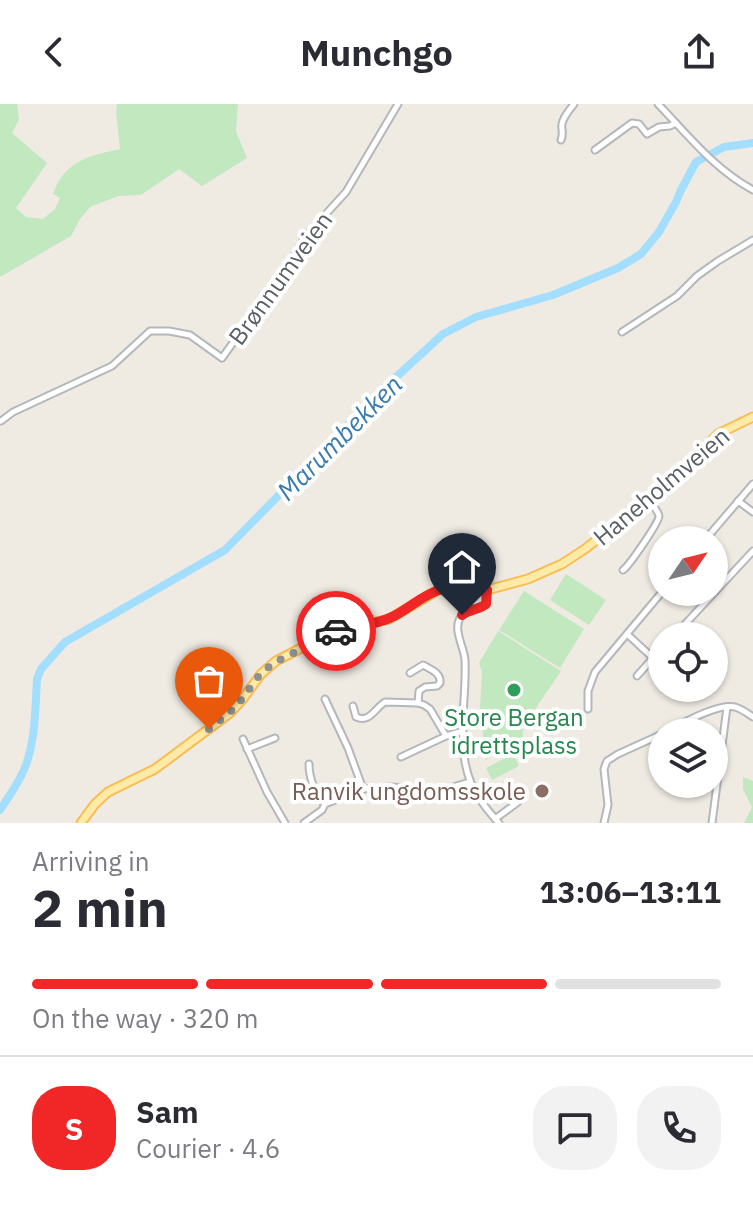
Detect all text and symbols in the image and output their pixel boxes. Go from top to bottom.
text: Munchgo [300,29,453,76]
icon: back [32,30,76,74]
icon: share [677,30,721,74]
street label: Brønnumveien [221,205,339,351]
water label: Marumbekken [269,367,409,507]
street label: Haneholmveien [586,420,736,552]
north arrow [648,526,728,606]
map controls [648,526,728,798]
pin [428,533,496,615]
icon: home [440,545,484,589]
courier [296,591,376,671]
icon: car [314,609,358,653]
button: locate [648,622,728,702]
pin [175,647,243,729]
icon: bag [187,659,231,703]
marker: Store Bergan idrettsplass [505,681,523,699]
place label: Store Bergan idrettsplass [444,701,584,761]
button: layers [648,718,728,798]
place label: Ranvik ungdomsskole [292,775,526,807]
marker: Ranvik ungdomsskole [533,782,551,800]
text: Arriving in [32,844,149,878]
text: 13:06–13:11 [540,872,721,911]
text: 2 min [32,874,168,941]
text: On the way · 320 m [32,1001,258,1035]
button: chat [533,1086,617,1170]
button: phone [637,1086,721,1170]
text: Sam [136,1092,199,1131]
text: S [65,1109,83,1148]
text: Courier · 4.6 [136,1131,280,1165]

